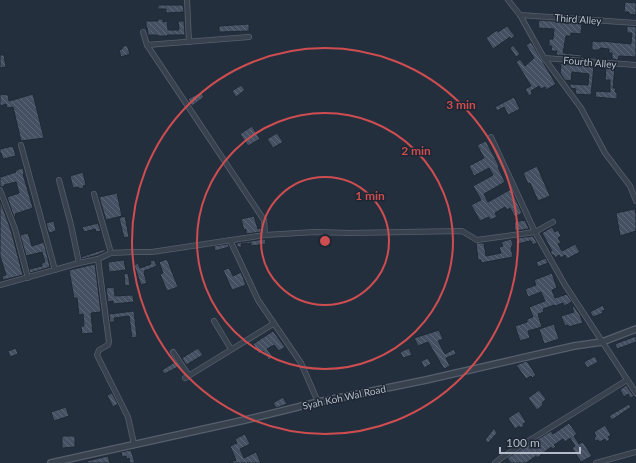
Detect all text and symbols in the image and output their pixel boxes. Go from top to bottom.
street label: Third Alley [554,11,603,27]
street label: Fourth Alley [563,54,618,70]
text: 3 min [446,97,476,112]
text: 2 min [401,143,431,158]
text: 1 min [355,188,385,203]
centre of rings [318,234,332,248]
street label: Syah Koh Wal Road [301,382,387,412]
scale bar [500,429,580,455]
text: 100 m [506,435,540,450]

